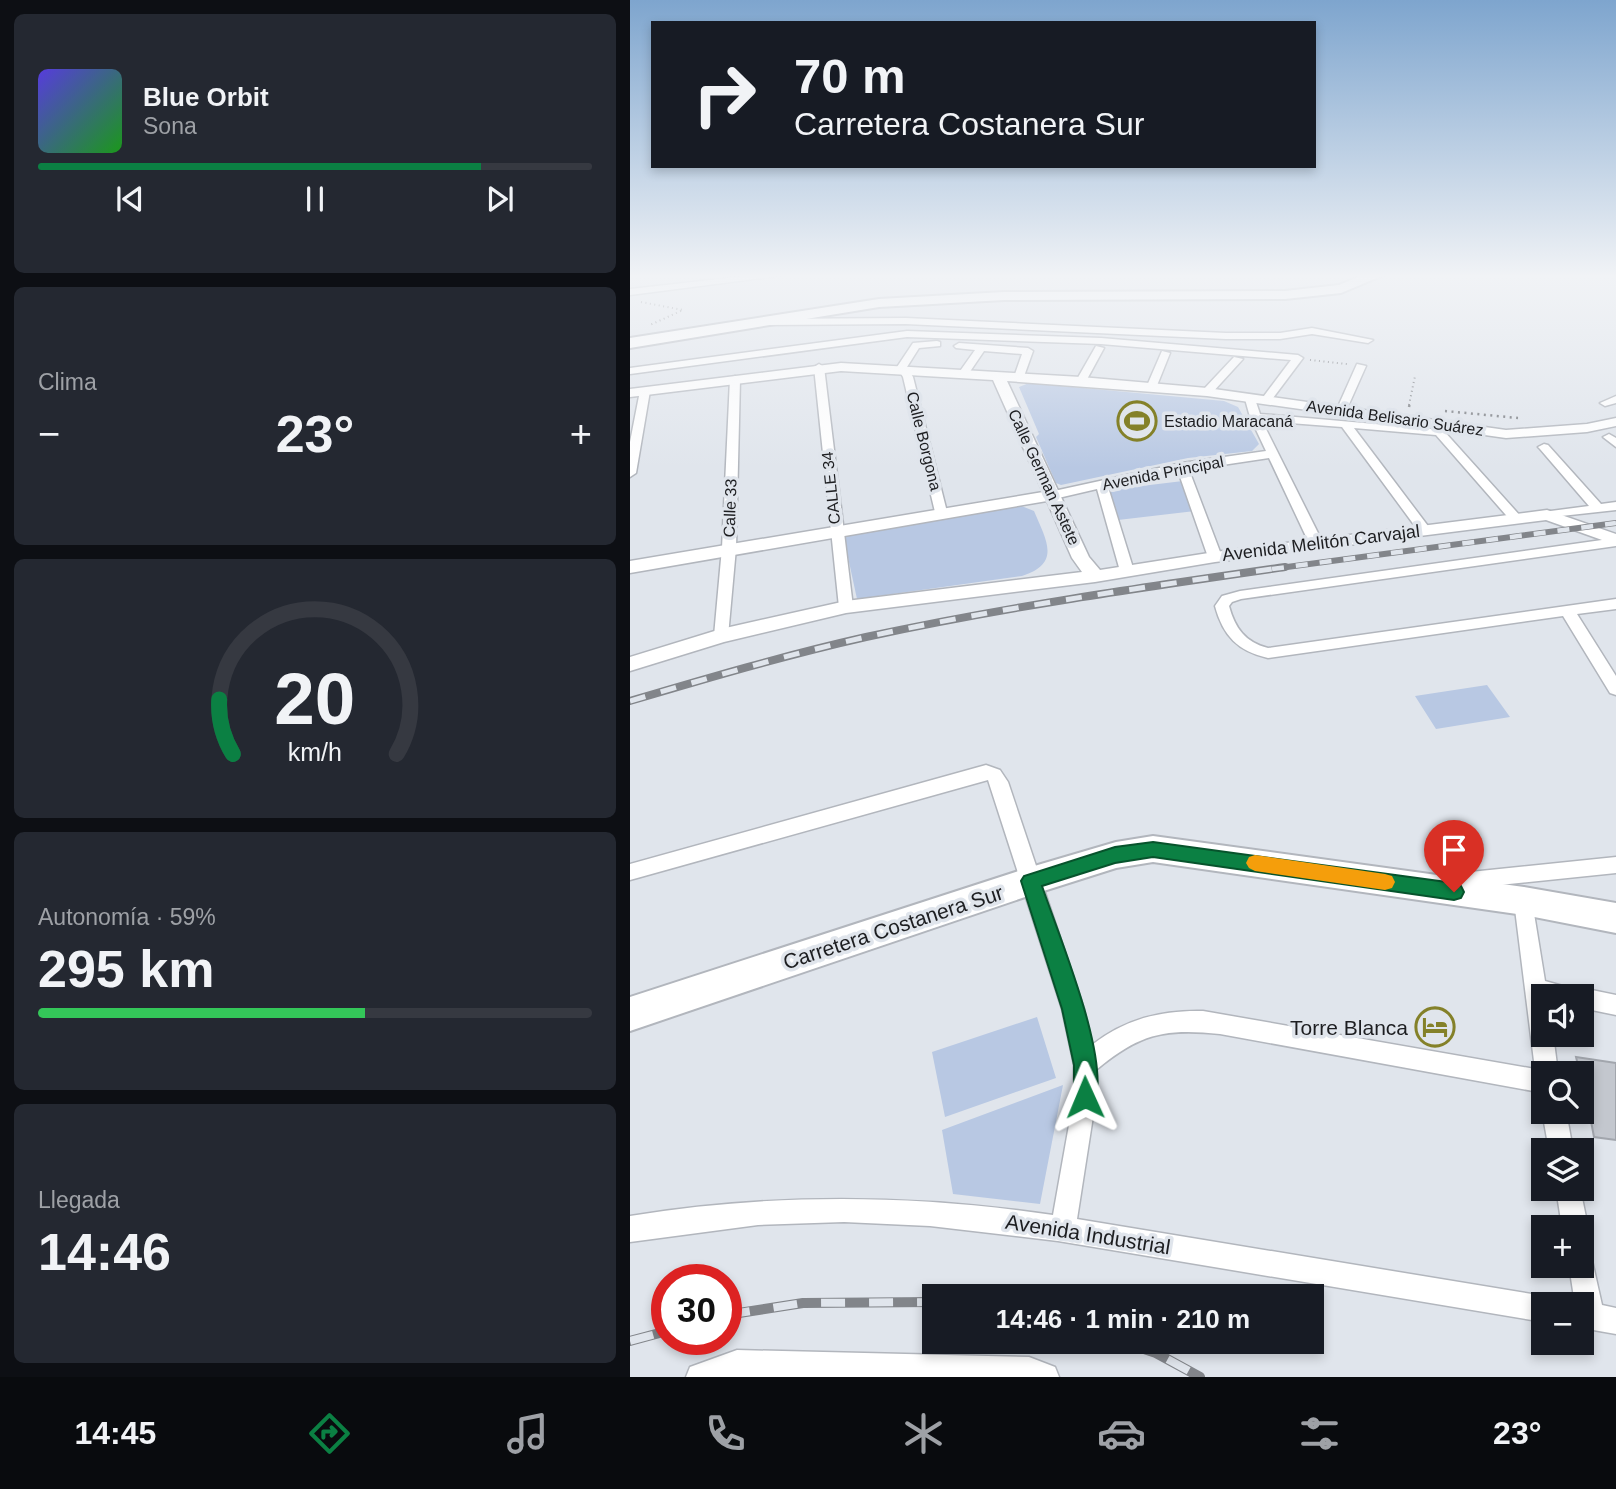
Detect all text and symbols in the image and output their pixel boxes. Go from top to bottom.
icon: right [679,49,770,140]
text: 70 m [794,49,906,103]
text: Blue Orbit [143,82,269,112]
text: Carretera Costanera Sur [794,106,1144,142]
text: Sona [143,113,197,139]
icon: previous [111,180,149,218]
icon: pause [296,180,334,218]
icon: next [481,180,519,218]
text: Clima [38,369,97,395]
street label: Calle Borgona [903,390,945,492]
street label: Avenida Belisario Suárez [1305,397,1485,439]
sports icon: Estadio Maracaná [1116,400,1158,442]
text: 23° [276,405,354,463]
street label: Calle German Astete [1005,407,1083,548]
text: − [38,413,60,455]
text: + [570,413,592,455]
place label: Estadio Maracaná [1164,413,1293,430]
street label: CALLE 34 [819,451,843,525]
street label: Avenida Principal [1101,453,1225,493]
street label: Calle 33 [720,478,740,538]
street label: Avenida Melitón Carvajal [1221,521,1421,565]
text: 20 [275,659,355,740]
text: km/h [288,738,342,766]
pin [1424,820,1484,892]
icon: arrive [1435,831,1473,869]
street label: Carretera Costanera Sur [780,881,1006,973]
text: Autonomía · 59% [38,904,216,930]
text: 295 km [38,940,214,998]
map controls [1531,984,1594,1355]
button: sound [1531,984,1594,1047]
hotel icon: Torre Blanca [1414,1006,1456,1048]
place label: Torre Blanca [1290,1016,1408,1039]
position arrow [1048,1060,1122,1134]
button: search [1531,1061,1594,1124]
button: layers [1531,1138,1594,1201]
text: Llegada [38,1187,120,1213]
street label: Avenida Industrial [1004,1210,1172,1258]
button: + [1531,1215,1594,1278]
text: 14:46 [38,1223,171,1281]
speed limit sign: 30 [651,1264,742,1355]
button: − [1531,1292,1594,1355]
text: 14:46 · 1 min · 210 m [996,1304,1250,1334]
icon: directions [305,1409,354,1458]
icon: music [503,1409,552,1458]
icon: phone [701,1409,750,1458]
icon: climate [899,1409,948,1458]
icon: car [1097,1409,1146,1458]
icon: filters [1295,1409,1344,1458]
text: 14:45 [74,1415,156,1451]
text: 23° [1493,1415,1542,1451]

